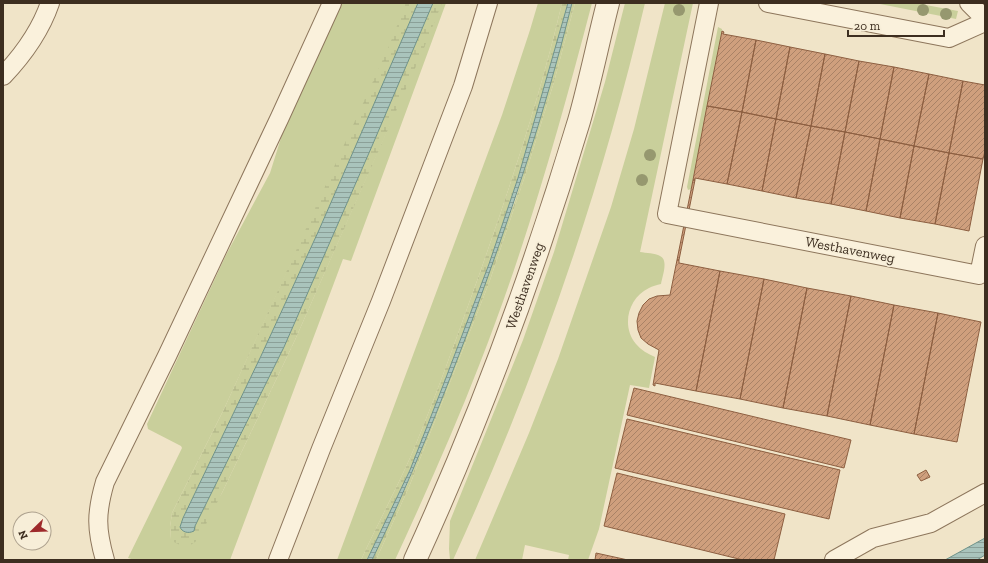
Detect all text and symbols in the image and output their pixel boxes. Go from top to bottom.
scale bar [848,12,944,38]
text: 20 m [854,19,881,33]
street label: Westhavenweg [804,233,896,267]
street label: Westhavenweg [502,240,548,332]
north arrow [12,511,52,551]
text: N [15,528,31,541]

